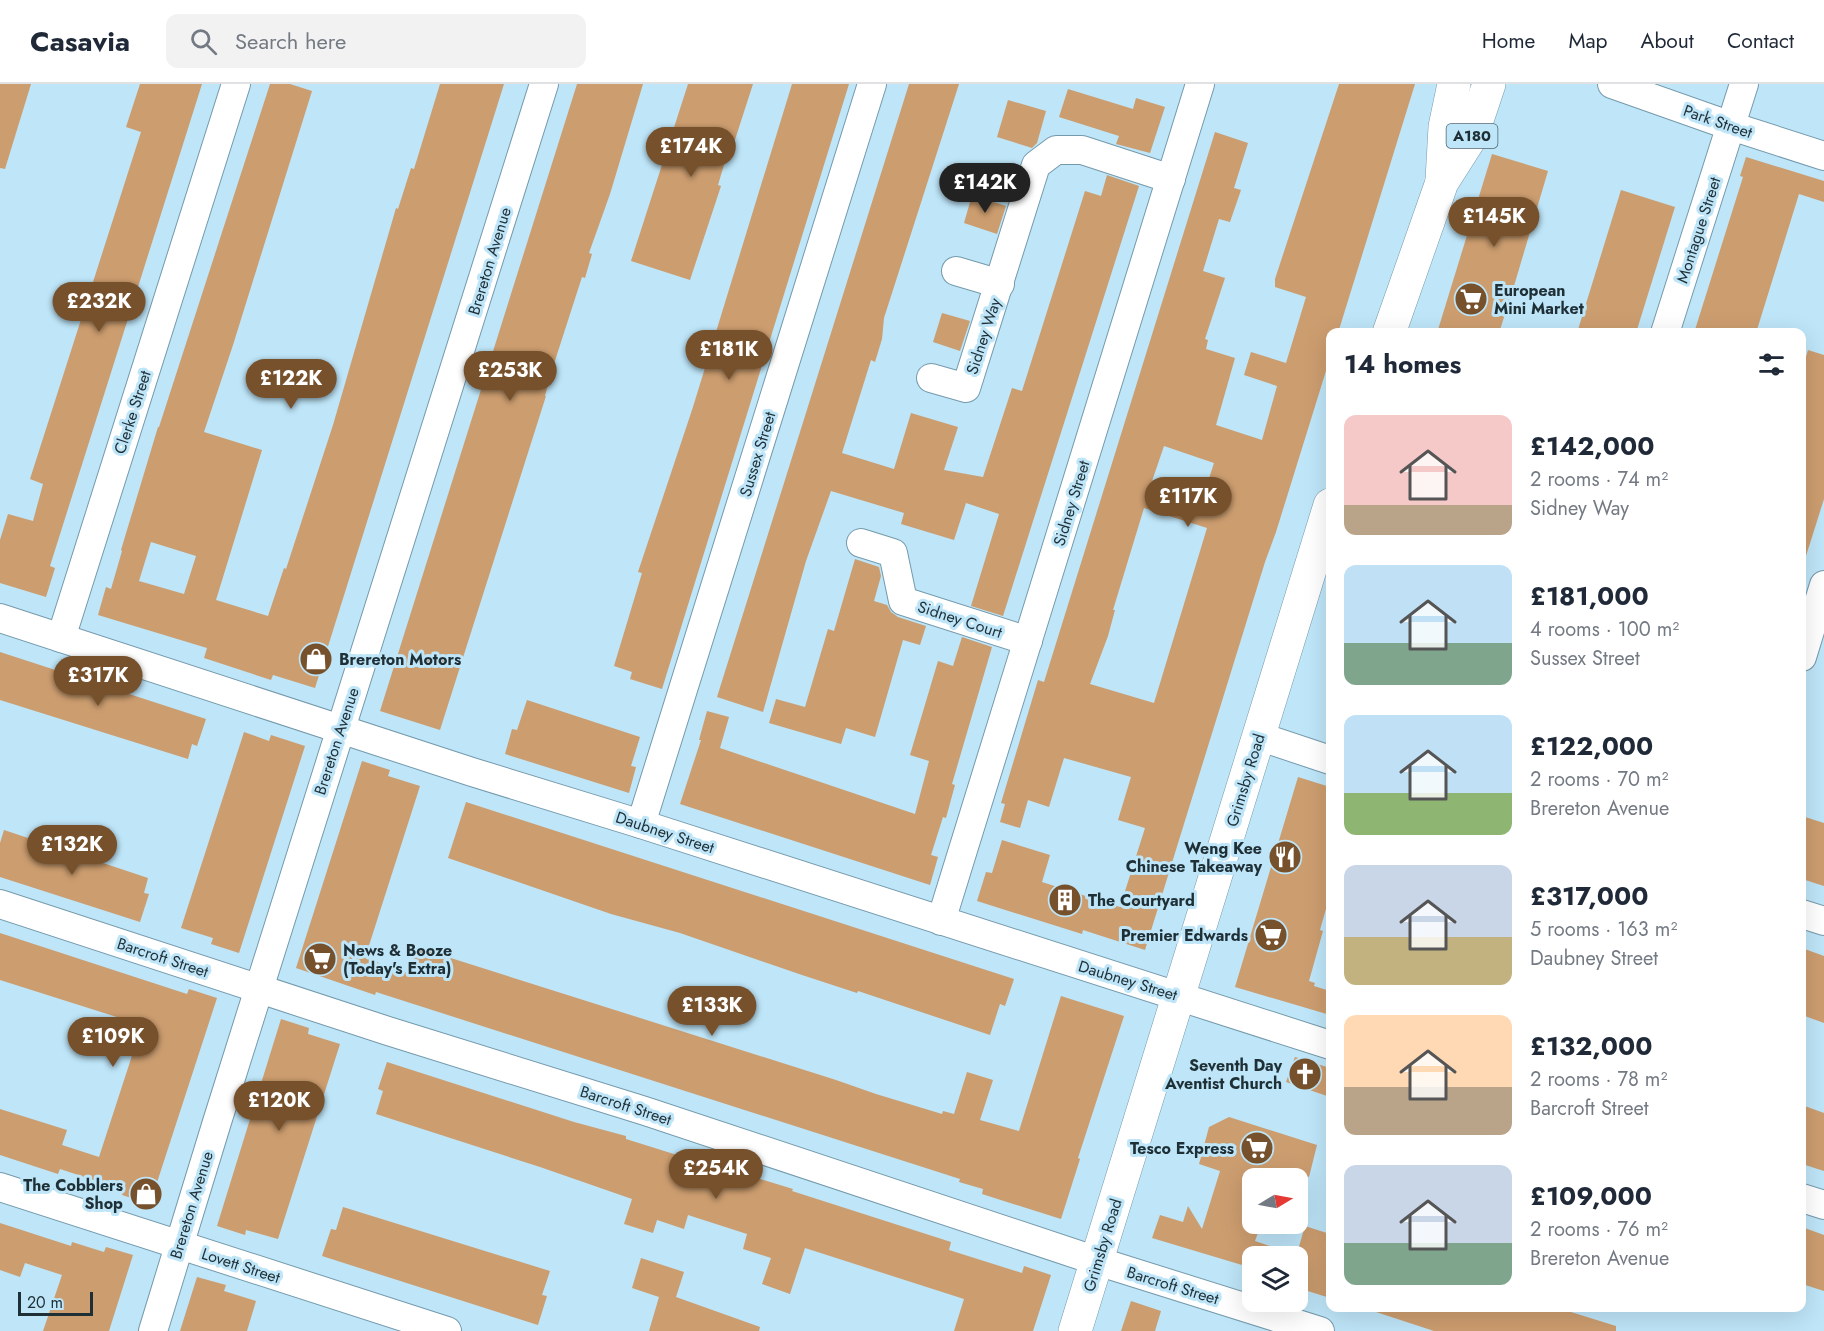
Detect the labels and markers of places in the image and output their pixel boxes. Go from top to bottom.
pin: £174K [649,127,733,178]
pin: £142K [943,163,1027,214]
pin: £145K [1452,197,1536,248]
place label: European Mini Market [1494,279,1585,320]
supermarket icon: European Mini Market [1453,281,1489,317]
pin: £232K [57,282,141,333]
pin: £181K [687,330,771,381]
pin: £253K [468,351,552,402]
pin: £122K [249,359,333,410]
pin: £117K [1146,477,1230,528]
shop icon: Brereton Motors [298,641,334,677]
place label: Brereton Motors [339,648,461,671]
pin: £317K [56,656,140,707]
pin: £132K [30,825,114,876]
place label: Weng Kee Chinese Takeaway [1126,837,1263,878]
restaurant icon: Weng Kee Chinese Takeaway [1267,839,1303,875]
building icon: The Courtyard [1047,882,1083,918]
place label: The Courtyard [1088,889,1195,912]
supermarket icon: Premier Edwards [1253,917,1289,953]
place label: Premier Edwards [1121,924,1248,947]
place label: News & Booze (Today's Extra) [343,939,452,980]
supermarket icon: News & Booze (Today's Extra) [302,941,338,977]
pin: £133K [670,986,754,1037]
pin: £109K [71,1017,155,1068]
place label: Seventh Day Aventist Church [1164,1054,1283,1095]
church icon: Seventh Day Aventist Church [1287,1056,1323,1092]
pin: £120K [237,1081,321,1132]
supermarket icon: Tesco Express [1239,1130,1275,1166]
place label: Tesco Express [1130,1137,1234,1160]
pin: £254K [674,1149,758,1200]
place label: The Cobblers Shop [23,1174,123,1215]
shop icon: The Cobblers Shop [128,1176,164,1212]

